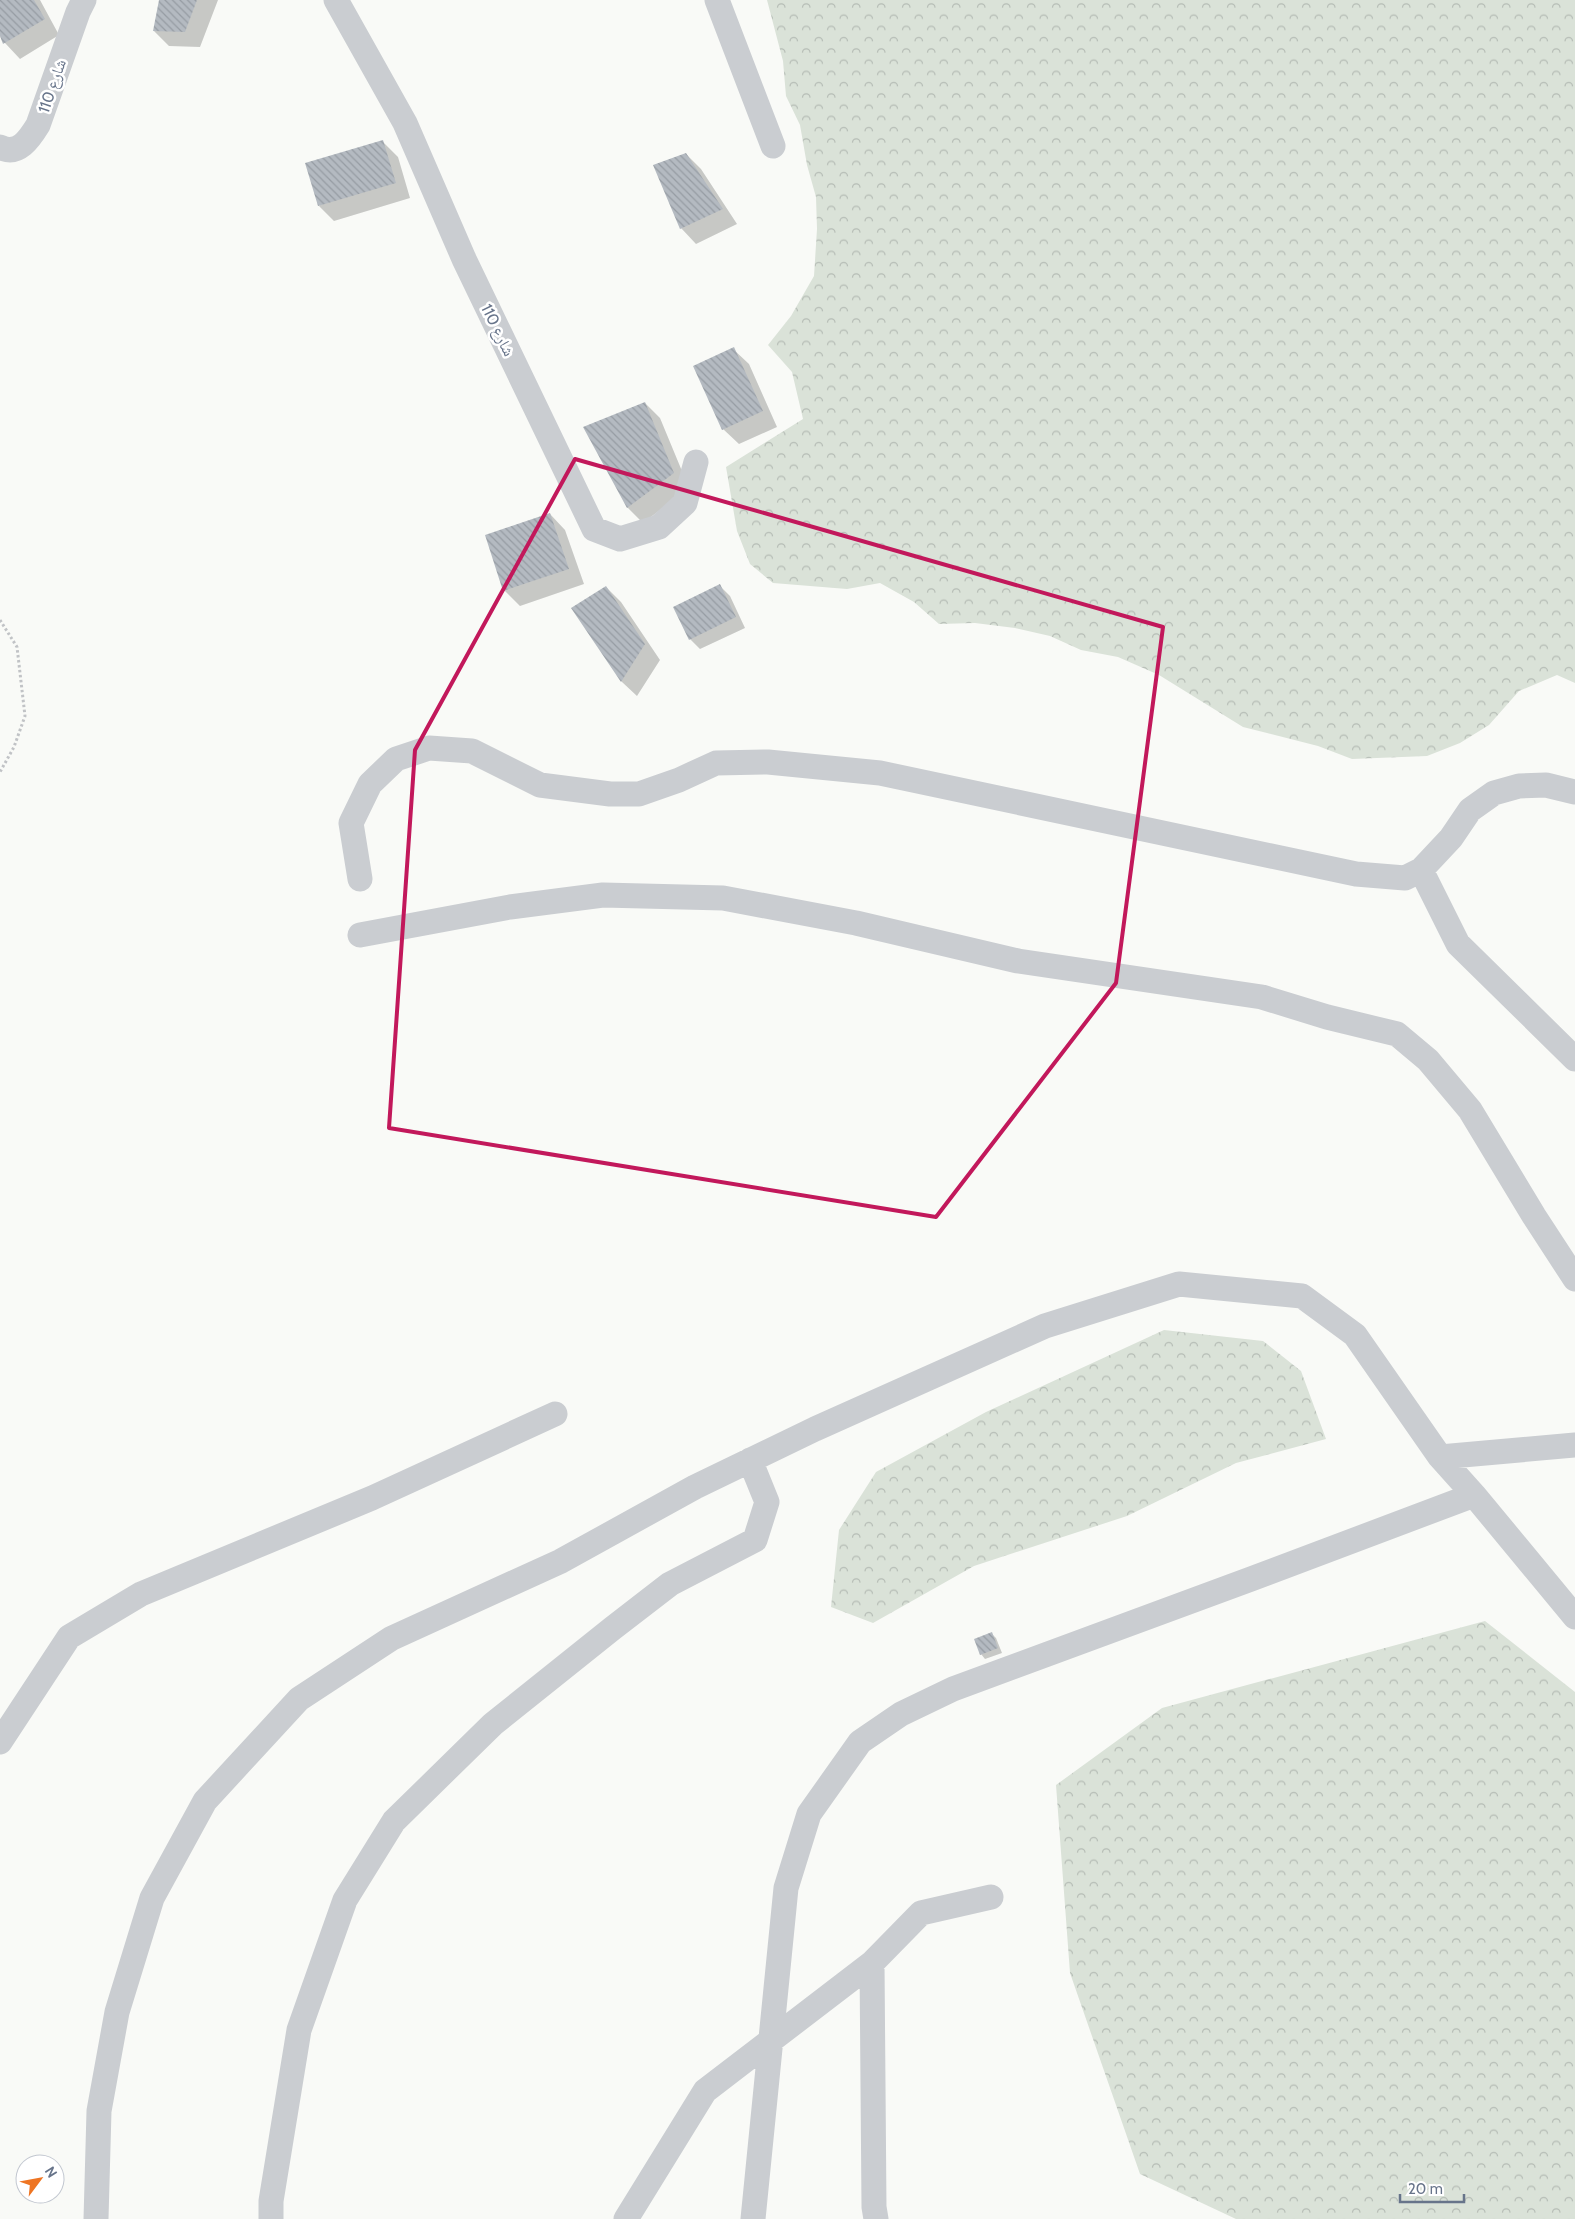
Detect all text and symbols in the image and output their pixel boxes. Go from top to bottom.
street label: شارع 110 [34,57,71,116]
street label: شارع 110 [476,301,519,360]
north arrow [15,2154,65,2204]
text: N [41,2163,61,2181]
scale bar [1400,2172,1464,2204]
text: 20 m [1408,2180,1443,2198]

